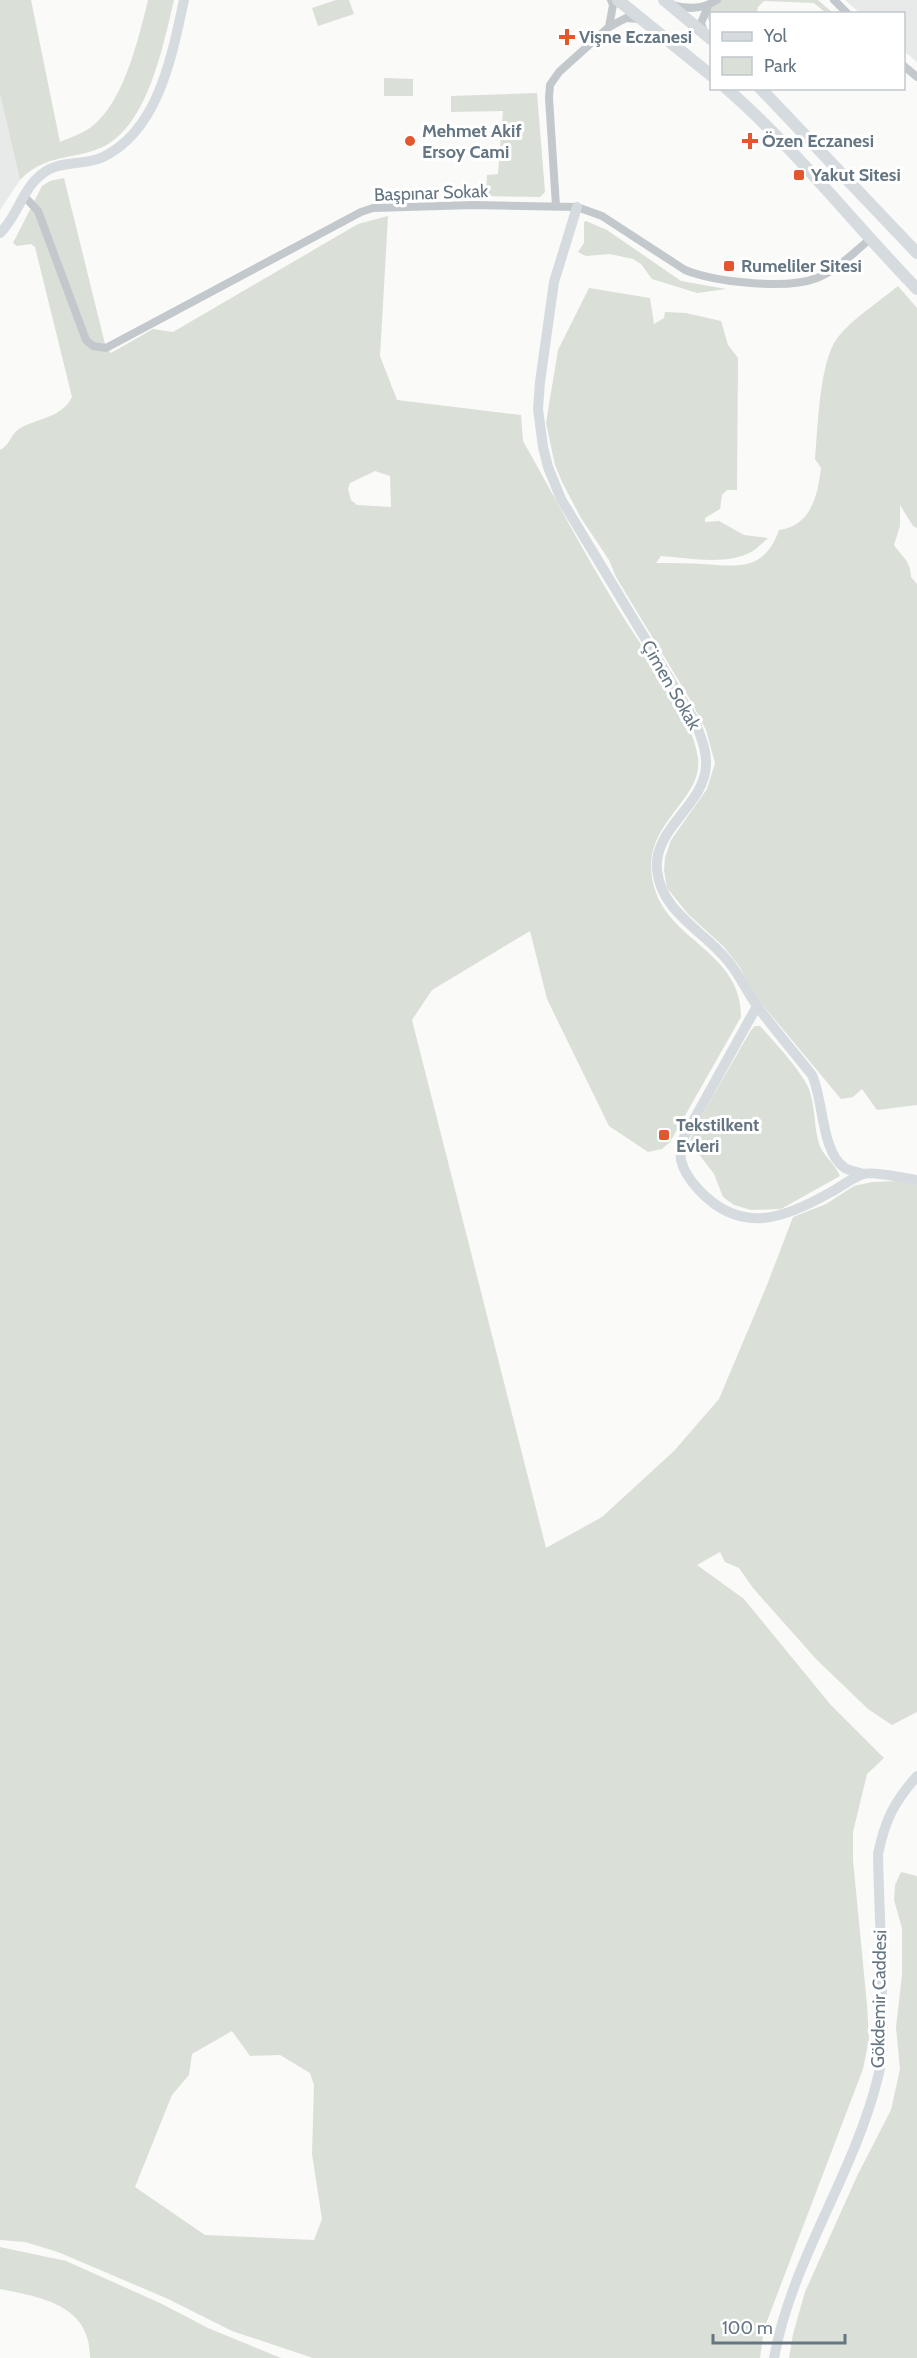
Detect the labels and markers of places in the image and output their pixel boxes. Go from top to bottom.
place label: Vişne Eczanesi [579,26,692,48]
marker: Vişne Eczanesi [560,30,574,44]
place label: Mehmet Akif Ersoy Cami [422,120,522,163]
place label: Özen Eczanesi [762,130,874,152]
marker: Mehmet Akif Ersoy Cami [403,134,417,148]
marker: Özen Eczanesi [743,134,757,148]
place label: Yakut Sitesi [810,164,901,186]
marker: Yakut Sitesi [792,168,806,182]
place label: Rumeliler Sitesi [741,255,862,277]
marker: Rumeliler Sitesi [722,259,736,273]
place label: Tekstilkent Evleri [676,1114,759,1157]
marker: Tekstilkent Evleri [657,1128,671,1142]

